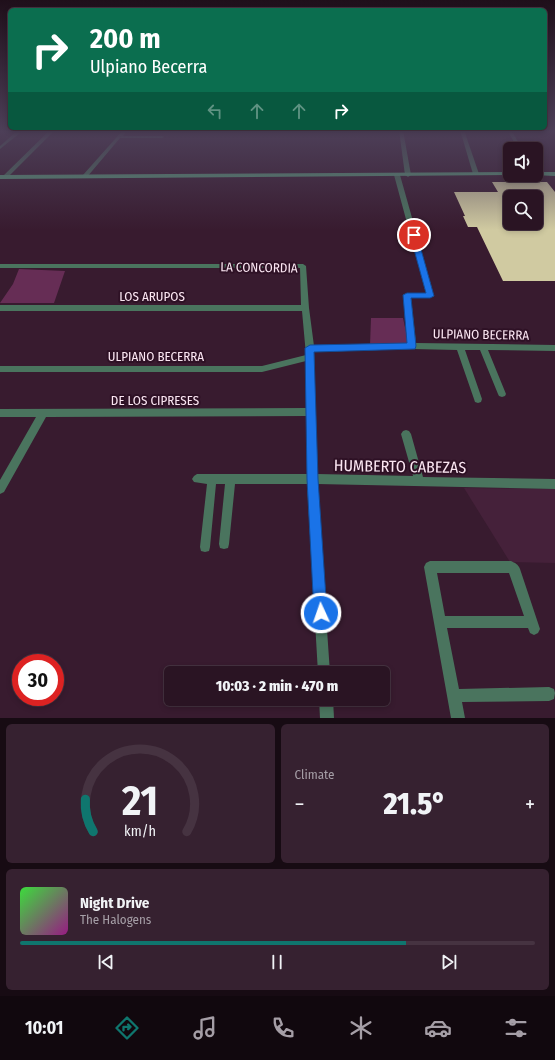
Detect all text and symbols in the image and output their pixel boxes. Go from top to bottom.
text: 200 m [90,22,161,55]
icon: right [24,24,76,76]
text: Ulpiano Becerra [90,56,207,78]
icon: left [204,100,226,122]
icon: ahead [246,100,268,122]
icon: ahead [288,100,310,122]
icon: right [330,100,352,122]
map controls [503,142,543,230]
button: sound [503,142,543,182]
button: search [503,190,543,230]
pin [397,218,431,252]
icon: arrive [403,224,425,246]
street label: LA CONCORDIA [220,259,298,276]
street label: LOS ARUPOS [119,289,185,304]
street label: ULPIANO BECERRA [433,326,529,343]
street label: ULPIANO BECERRA [108,349,204,364]
street label: DE LOS CIPRESES [111,393,199,408]
street label: HUMBERTO CABEZAS [334,456,466,477]
position arrow [300,592,342,634]
speed limit sign: 30 [12,654,64,706]
text: 10:03 · 2 min · 470 m [216,677,338,695]
text: Climate [295,767,335,782]
text: 21 [121,775,158,825]
text: 21.5° [383,786,446,822]
text: − [295,791,304,818]
text: + [525,791,535,818]
text: km/h [124,822,156,839]
text: Night Drive [80,894,149,912]
text: The Halogens [80,912,151,927]
icon: previous [95,951,117,973]
icon: pause [266,951,288,973]
icon: next [438,951,460,973]
icon: directions [113,1014,141,1042]
icon: music [191,1014,219,1042]
icon: phone [269,1014,297,1042]
icon: climate [347,1014,375,1042]
icon: car [424,1014,452,1042]
icon: filters [502,1014,530,1042]
text: 10:01 [25,1017,64,1039]

